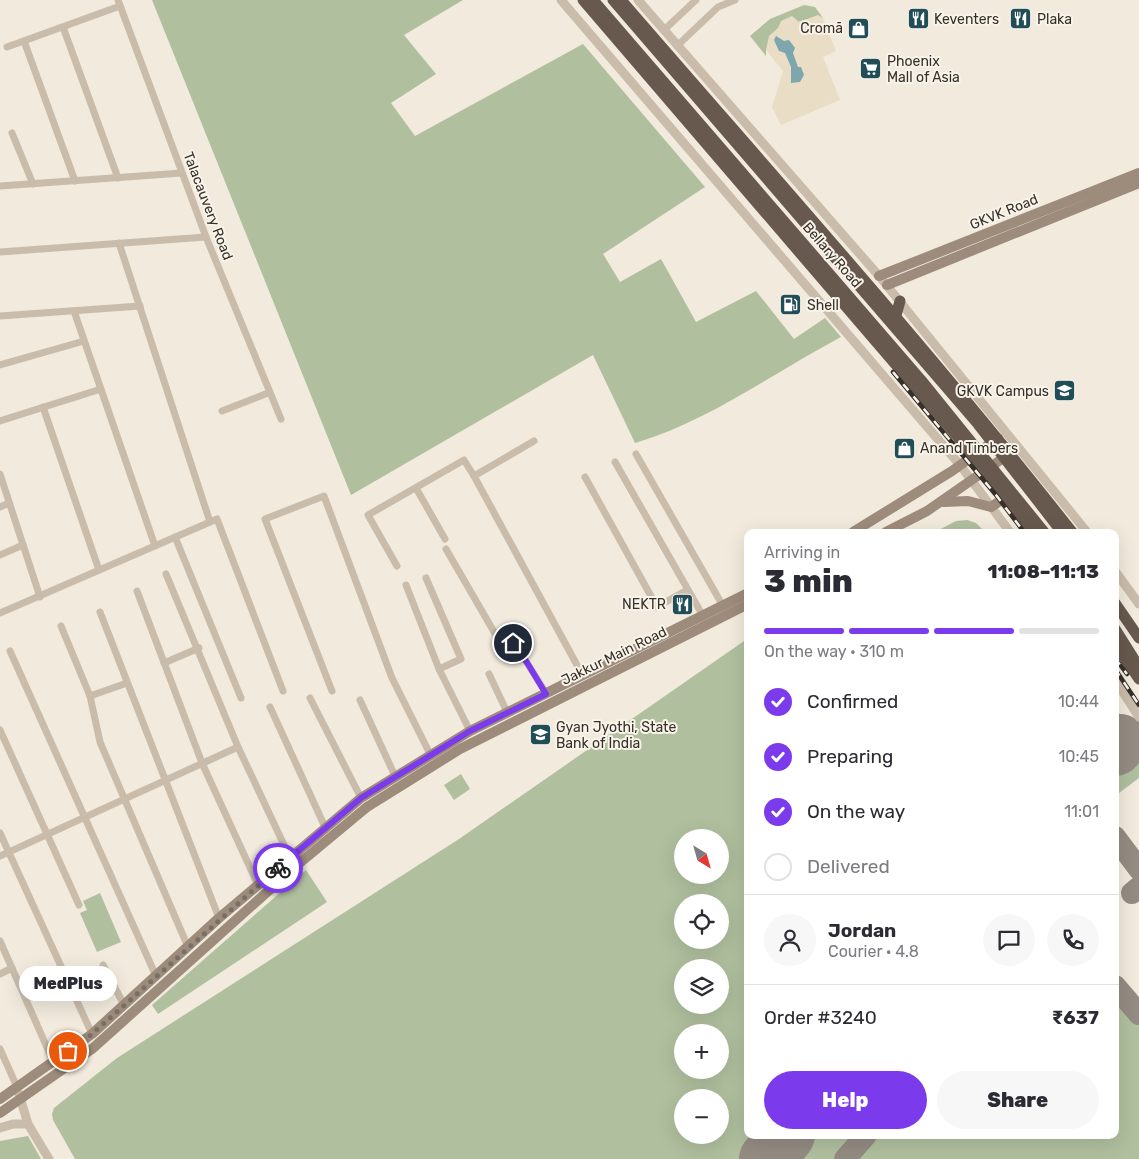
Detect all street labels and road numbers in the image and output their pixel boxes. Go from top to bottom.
street label: Talacauvery Road [180,150,236,262]
street label: GKVK Road [967,191,1041,233]
street label: Bellary Road [799,219,865,291]
street label: Jakkur Main Road [559,623,669,689]

